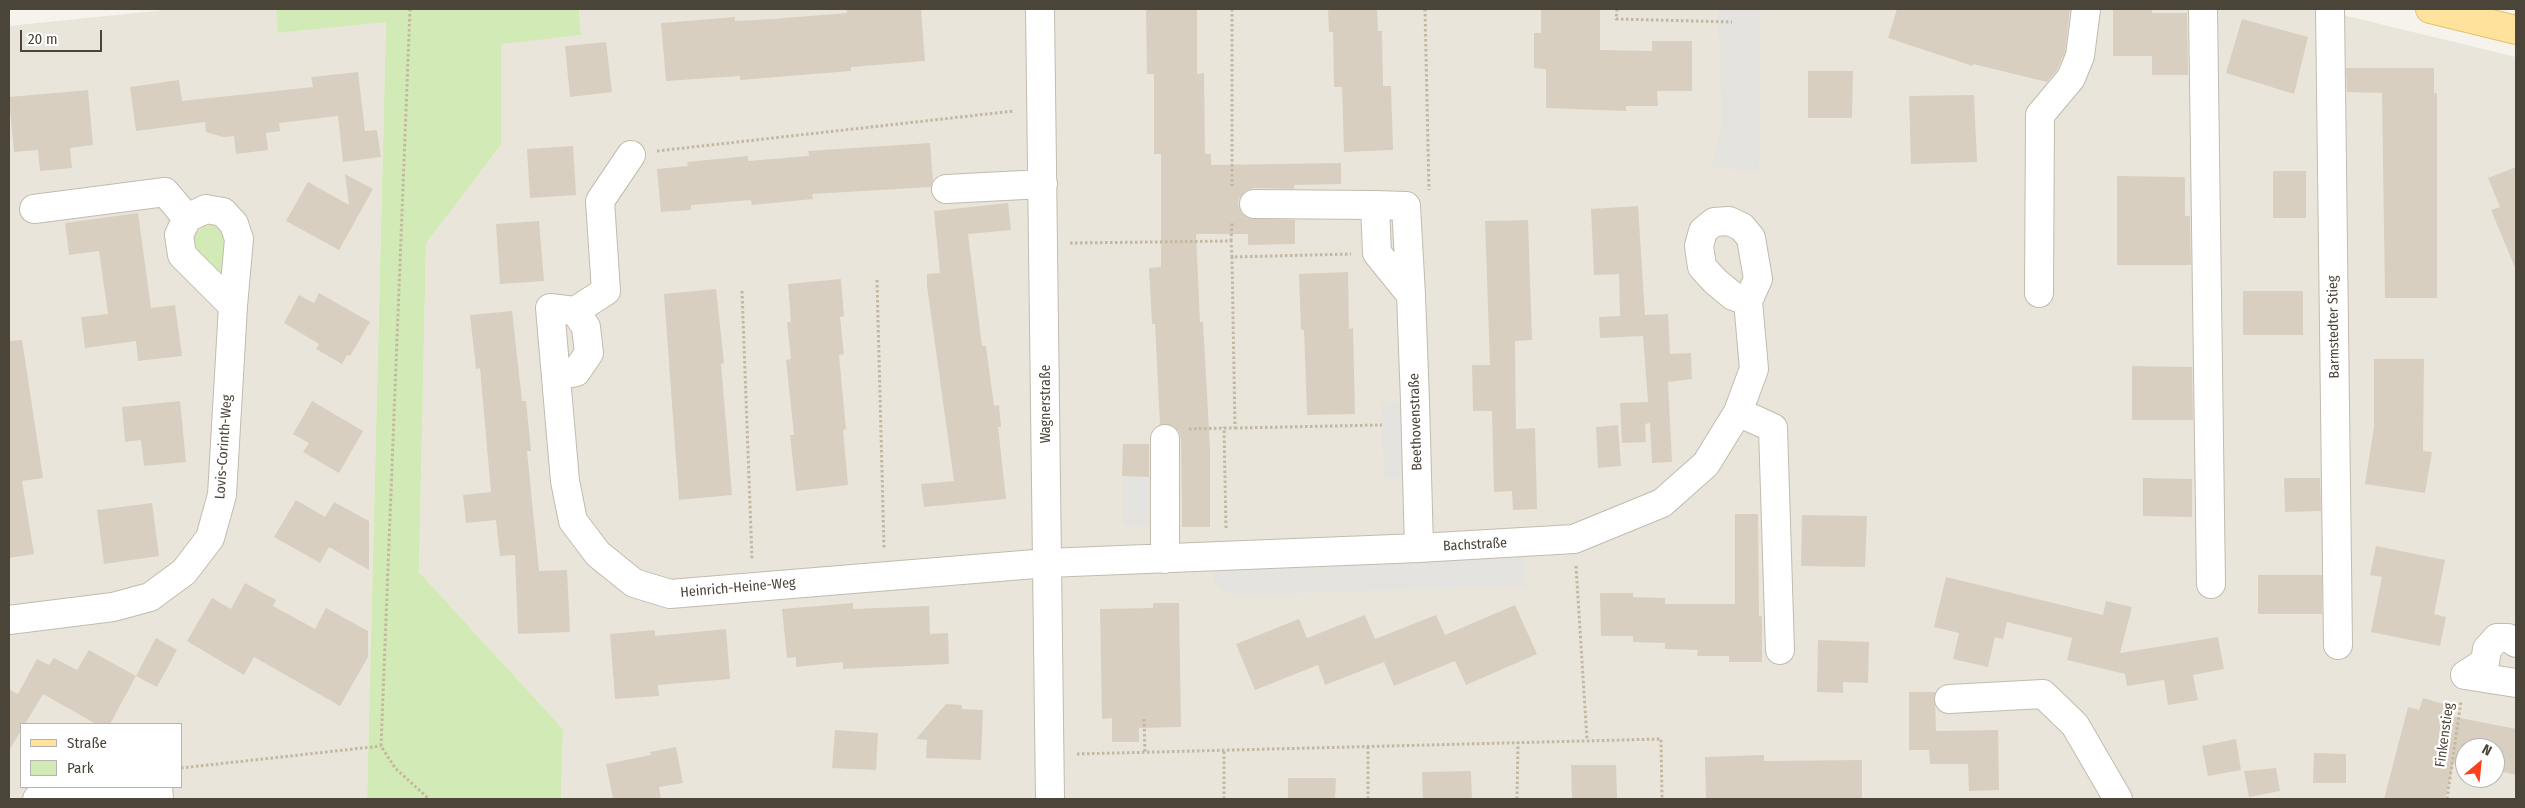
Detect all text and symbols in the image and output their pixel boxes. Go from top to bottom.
scale bar [22,20,105,52]
text: 20 m [28,30,58,48]
street label: Barmstedter Stieg [2325,275,2343,379]
street label: Wagnerstraße [1038,365,1054,443]
street label: Beethovenstraße [1406,373,1426,471]
street label: Lovis-Corinth-Weg [212,394,236,500]
street label: Bachstraße [1443,535,1507,555]
street label: Heinrich-Heine-Weg [680,575,796,601]
street label: Finkenstieg [2432,702,2458,768]
legend [20,723,182,788]
text: Straße [67,734,107,752]
north arrow [2455,738,2505,788]
text: N [2479,741,2494,760]
text: Park [67,759,94,777]

